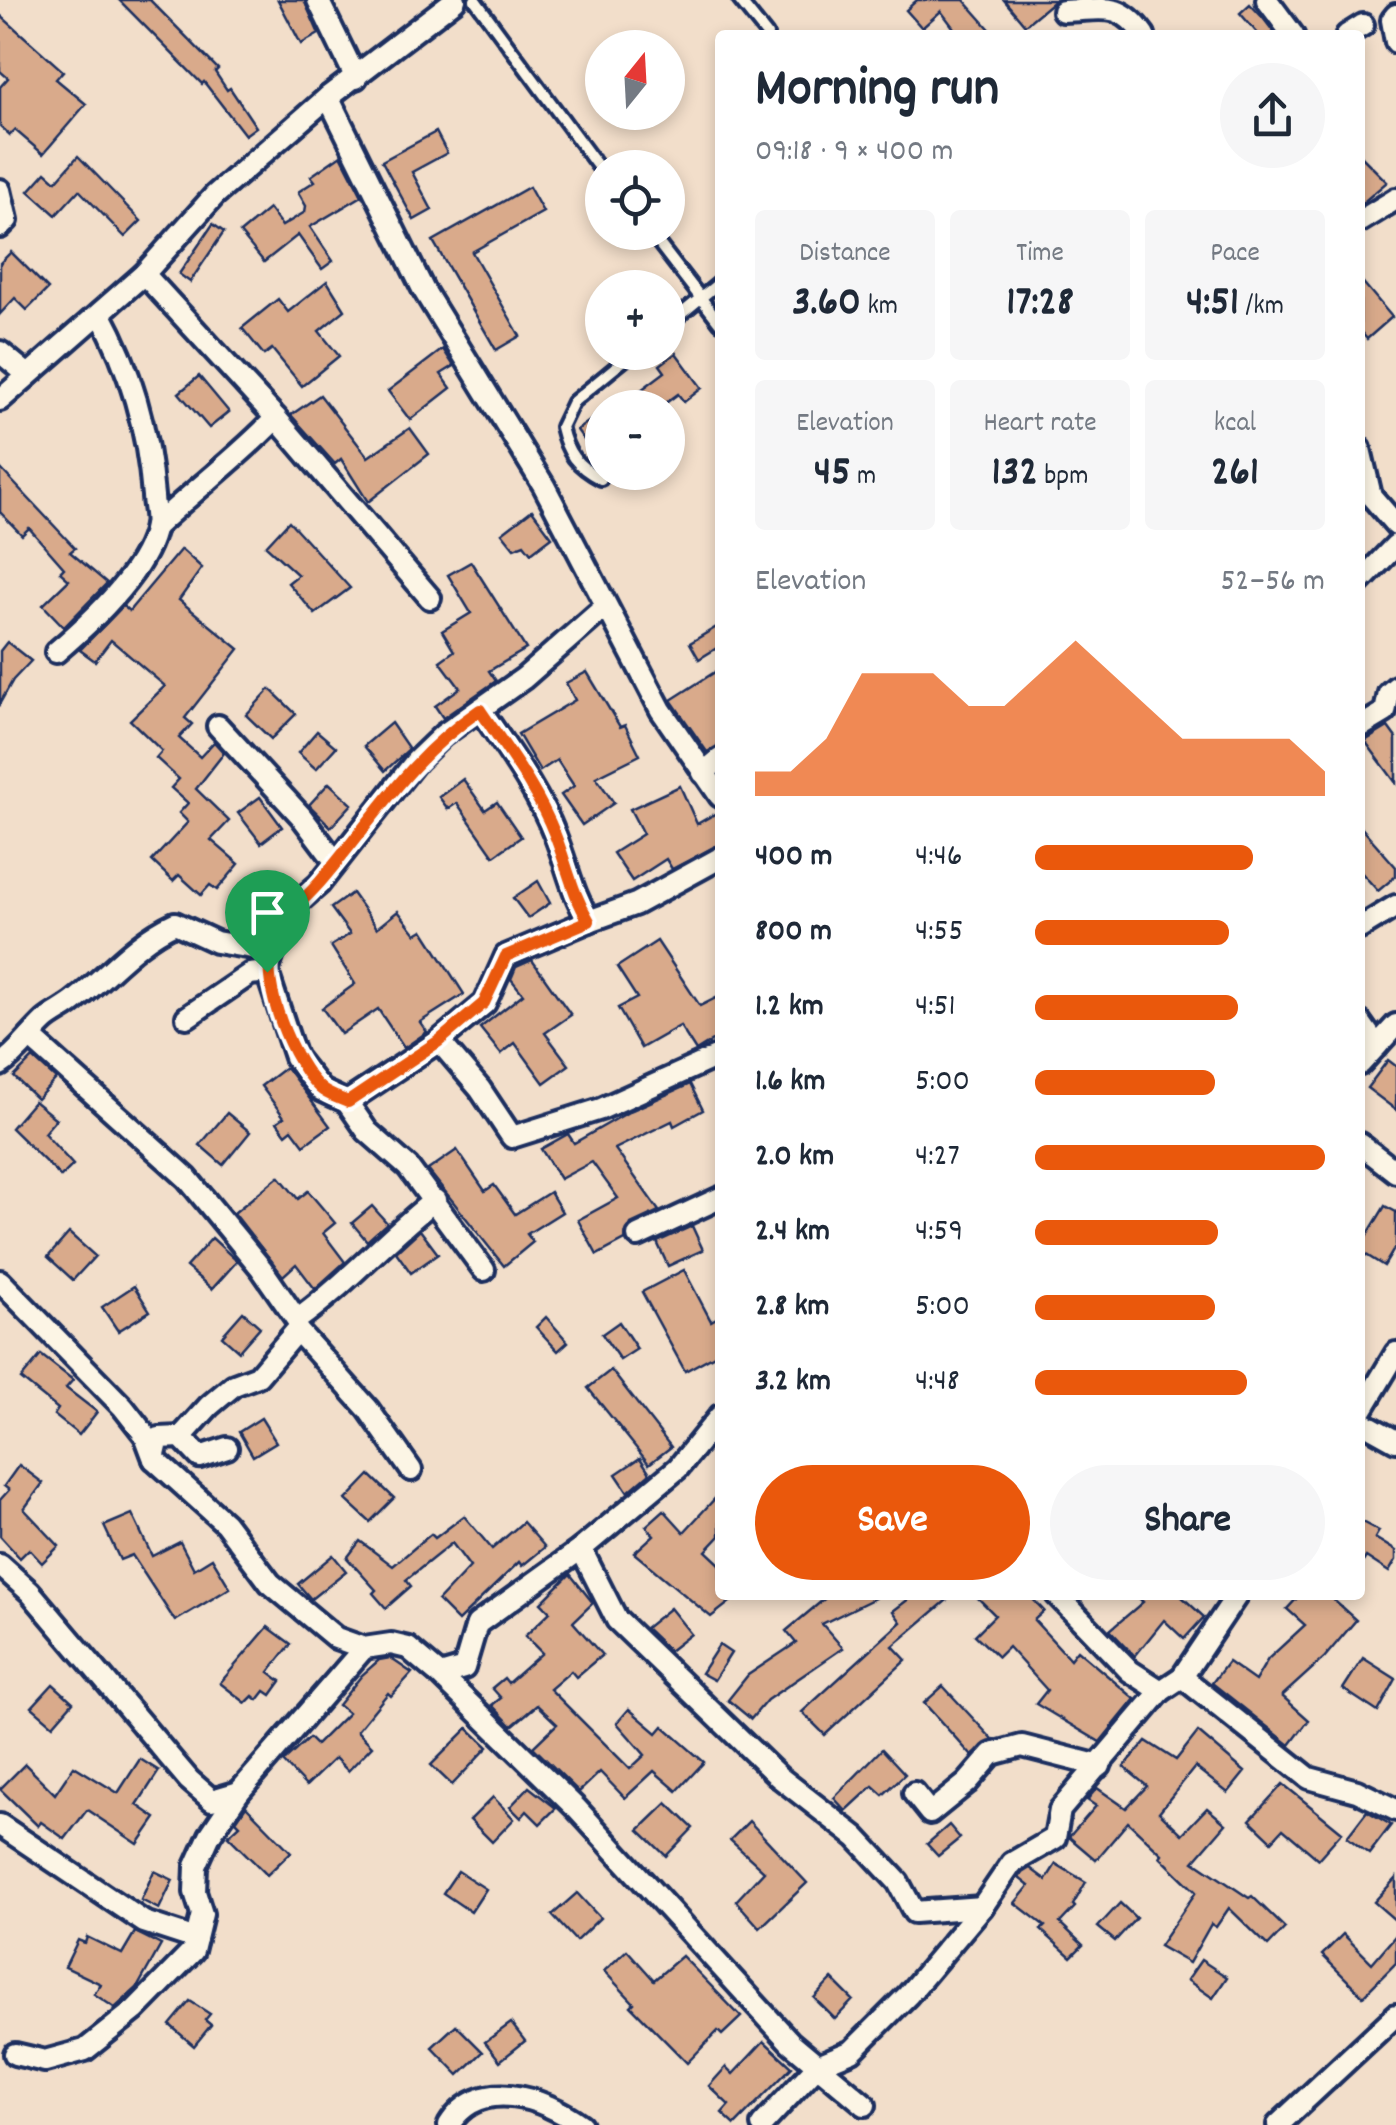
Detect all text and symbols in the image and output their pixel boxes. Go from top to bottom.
north arrow [585,30,685,130]
map controls [585,30,685,490]
text: Morning run [755,53,999,132]
button: share [1220,63,1325,168]
text: 09:18 · 9 × 400 m [755,130,954,176]
button: locate [585,150,685,250]
text: Distance [799,235,891,275]
text: Time [1016,235,1064,275]
text: Pace [1210,235,1260,275]
button: + [585,270,685,370]
text: 3.60 [792,275,861,335]
text: 17:28 [1006,275,1074,335]
text: 4:51 [1186,275,1239,335]
text: km [861,288,898,328]
text: /km [1239,288,1284,328]
button: − [585,390,685,490]
text: Elevation [796,405,894,445]
text: Heart rate [983,405,1097,445]
text: kcal [1214,405,1256,445]
text: 45 [814,445,851,505]
text: 132 [992,445,1038,505]
text: 261 [1211,445,1259,505]
text: m [851,458,876,498]
text: bpm [1038,458,1088,498]
text: Elevation [755,560,866,606]
text: 52–56 m [1221,560,1325,606]
text: 400 m [755,835,832,881]
text: 4:46 [915,835,963,881]
pin [225,870,310,973]
icon: arrive [240,885,295,940]
text: 800 m [755,910,832,956]
text: 4:55 [915,910,963,956]
text: 1.2 km [755,985,824,1031]
text: 4:51 [915,985,955,1031]
text: 1.6 km [755,1060,825,1106]
text: 5:00 [915,1060,970,1106]
text: 2.0 km [755,1135,834,1181]
text: 4:27 [915,1135,960,1181]
text: 2.4 km [755,1210,830,1256]
text: 4:59 [915,1210,963,1256]
text: 2.8 km [755,1285,830,1331]
text: 5:00 [915,1285,970,1331]
text: 3.2 km [755,1360,831,1406]
text: 4:48 [915,1360,960,1406]
button: Save [755,1465,1030,1580]
button: Share [1050,1465,1325,1580]

